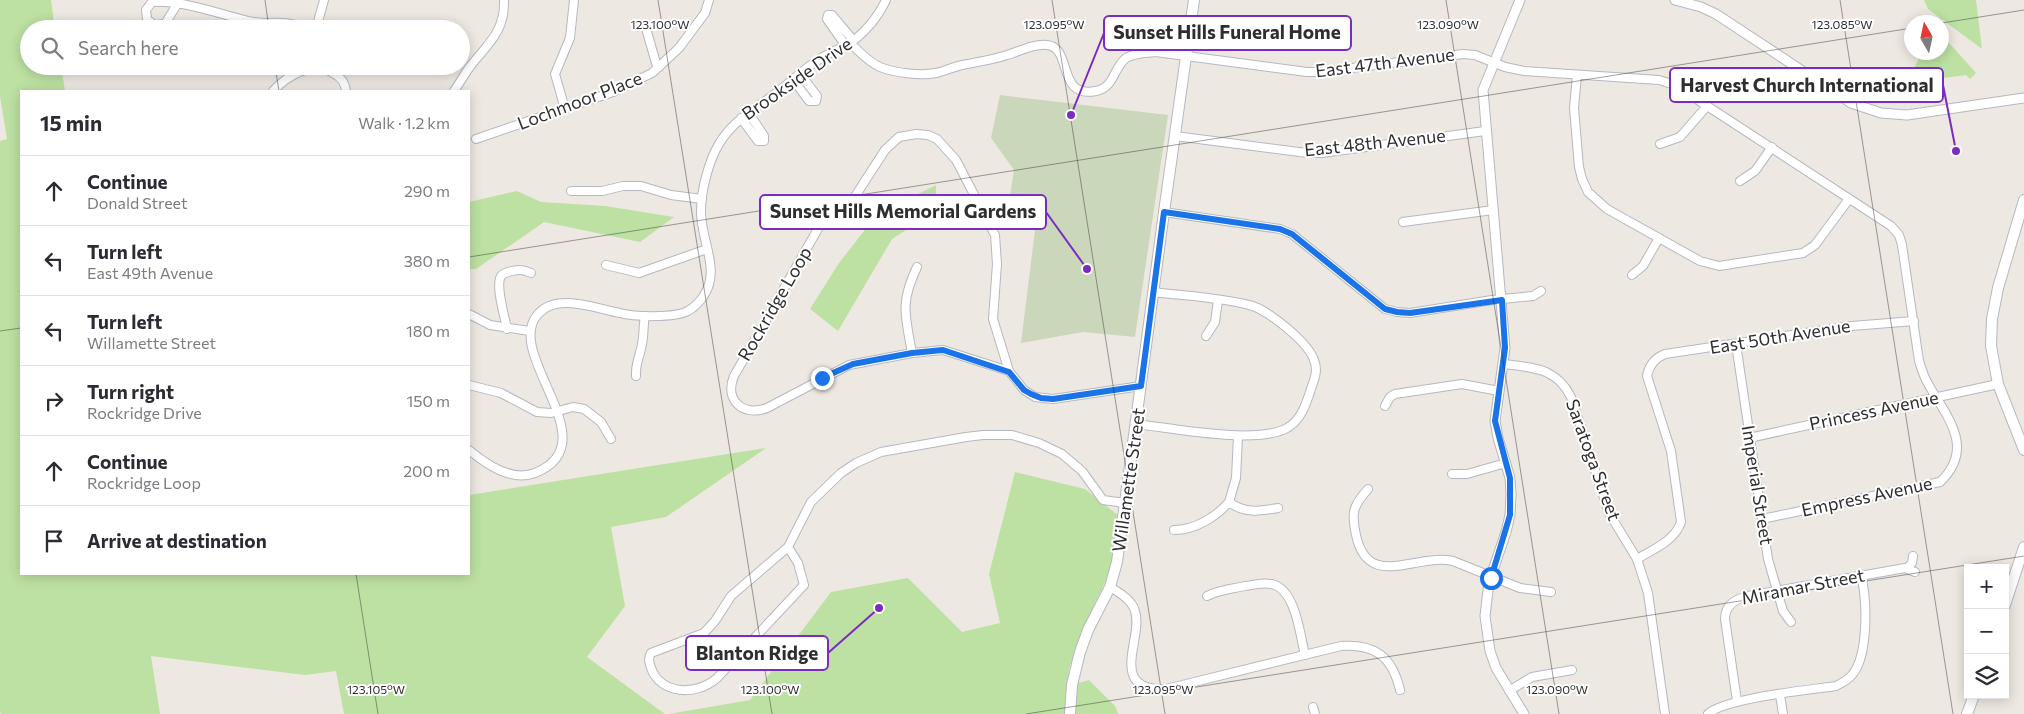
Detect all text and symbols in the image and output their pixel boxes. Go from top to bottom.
north arrow [1904,15,1949,60]
callout: Sunset Hills Funeral Home [1104,16,1351,50]
text: 123.100°W [631,17,689,31]
text: 123.095°W [1024,17,1084,31]
text: 123.090°W [1417,17,1479,31]
text: 123.085°W [1812,17,1872,31]
search box [20,20,470,75]
text: Sunset Hills Funeral Home [1113,20,1341,43]
street label: Brookside Drive [737,32,856,124]
icon: search [38,34,66,62]
text: Search here [78,36,178,59]
street label: East 47th Avenue [1314,43,1456,81]
street label: Lochmoor Place [514,66,645,134]
callout: Harvest Church International [1670,68,1943,102]
text: Harvest Church International [1680,73,1934,96]
text: 15 min [40,110,102,135]
text: Walk · 1.2 km [358,113,450,132]
street label: East 48th Avenue [1303,124,1447,160]
text: Continue [87,170,167,193]
icon: ahead [40,177,68,205]
text: 290 m [404,181,450,200]
text: Donald Street [87,193,187,212]
callout: Sunset Hills Memorial Gardens [760,195,1046,229]
text: Sunset Hills Memorial Gardens [770,199,1036,222]
text: Turn left [87,240,162,263]
street label: Rockridge Loop [733,243,816,364]
icon: left [40,247,68,275]
text: 380 m [404,251,450,270]
text: East 49th Avenue [87,263,213,282]
text: Turn left [87,310,162,333]
street label: East 50th Avenue [1708,314,1852,358]
icon: left [40,317,68,345]
text: 180 m [406,321,450,340]
text: Willamette Street [87,333,216,352]
route end [811,367,834,390]
text: Turn right [87,380,174,403]
street label: Princess Avenue [1807,386,1940,434]
icon: right [40,387,68,415]
text: 150 m [407,391,450,410]
street label: Saratoga Street [1562,396,1626,523]
text: Rockridge Drive [87,403,202,422]
street label: Willamette Street [1107,407,1149,553]
street label: Imperial Street [1738,423,1778,546]
text: Continue [87,450,167,473]
icon: ahead [40,457,68,485]
text: 200 m [403,461,450,480]
street label: Empress Avenue [1799,471,1934,521]
text: Rockridge Loop [87,473,201,492]
icon: arrive [40,527,68,555]
text: Arrive at destination [87,529,267,552]
street label: Miramar Street [1739,563,1866,609]
map controls [1964,564,2009,699]
button: + [1964,564,2009,609]
route start [1480,567,1503,590]
button: − [1964,609,2009,654]
callout: Blanton Ridge [686,636,828,670]
text: Blanton Ridge [696,641,818,664]
button: layers [1964,654,2009,699]
text: 123.105°W [347,682,405,696]
text: 123.100°W [741,682,799,696]
text: 123.095°W [1133,682,1193,696]
text: 123.090°W [1526,682,1588,696]

